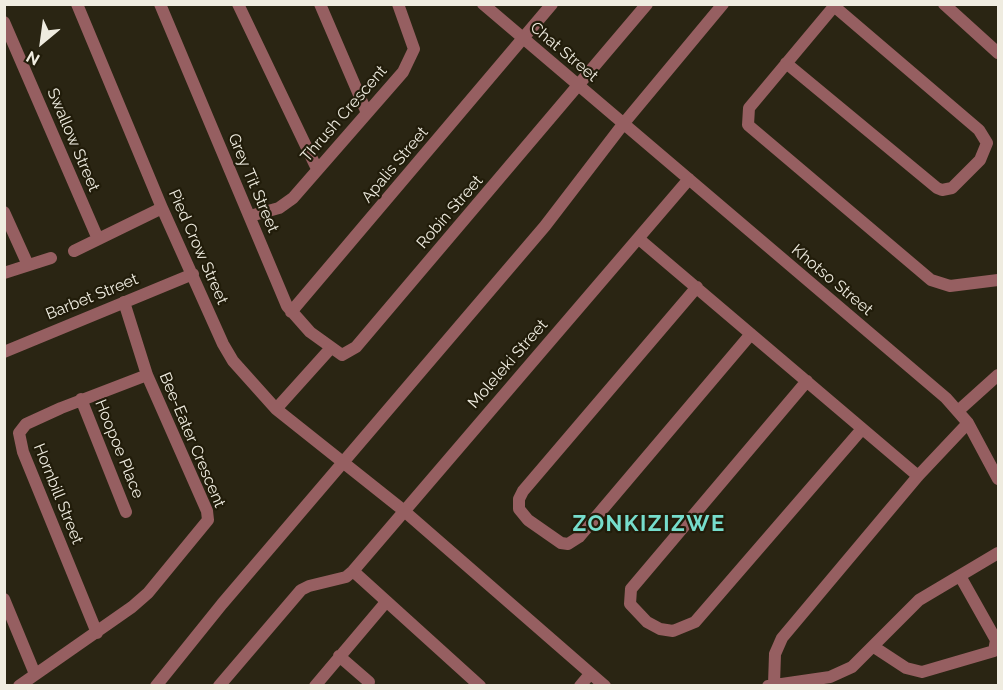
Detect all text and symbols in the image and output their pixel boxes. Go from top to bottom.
north arrow [12,12,72,72]
street label: Chat Street [526,18,602,86]
text: N [23,47,43,69]
street label: Thrush Crescent [297,62,391,166]
street label: Swallow Street [43,85,103,195]
street label: Apalis Street [358,123,432,207]
street label: Grey Tit Street [223,131,283,235]
street label: Robin Street [413,171,487,253]
street label: Pied Crow Street [164,187,232,307]
street label: Khotso Street [788,240,876,320]
street label: Barbet Street [43,270,141,324]
street label: Moleleki Street [464,316,552,412]
street label: Bee-Eater Crescent [155,370,229,510]
street label: Hoopoe Place [90,397,148,501]
street label: Hornbill Street [29,441,87,547]
district label: ZONKIZIZWE [572,511,726,537]

